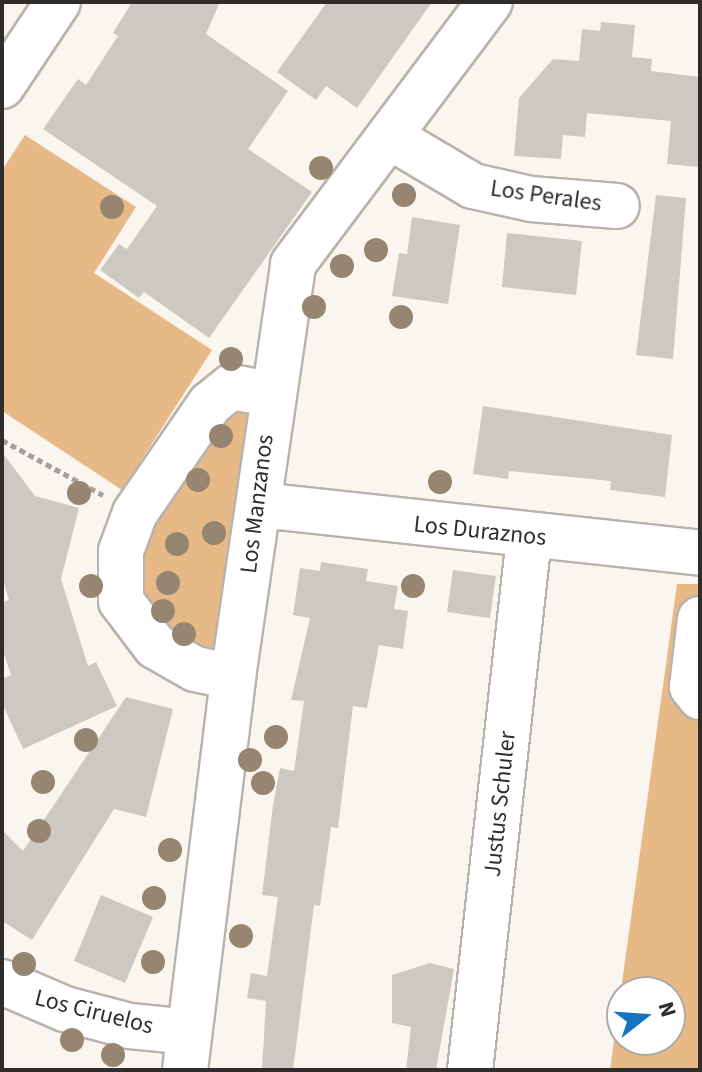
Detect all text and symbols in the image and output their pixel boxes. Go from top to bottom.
street label: Los Perales [489,174,603,218]
street label: Los Manzanos [234,433,280,575]
street label: Los Duraznos [412,510,548,552]
street label: Justus Schuler [478,730,522,878]
north arrow [606,976,686,1056]
street label: Los Ciruelos [32,983,156,1041]
text: N [650,998,684,1021]

